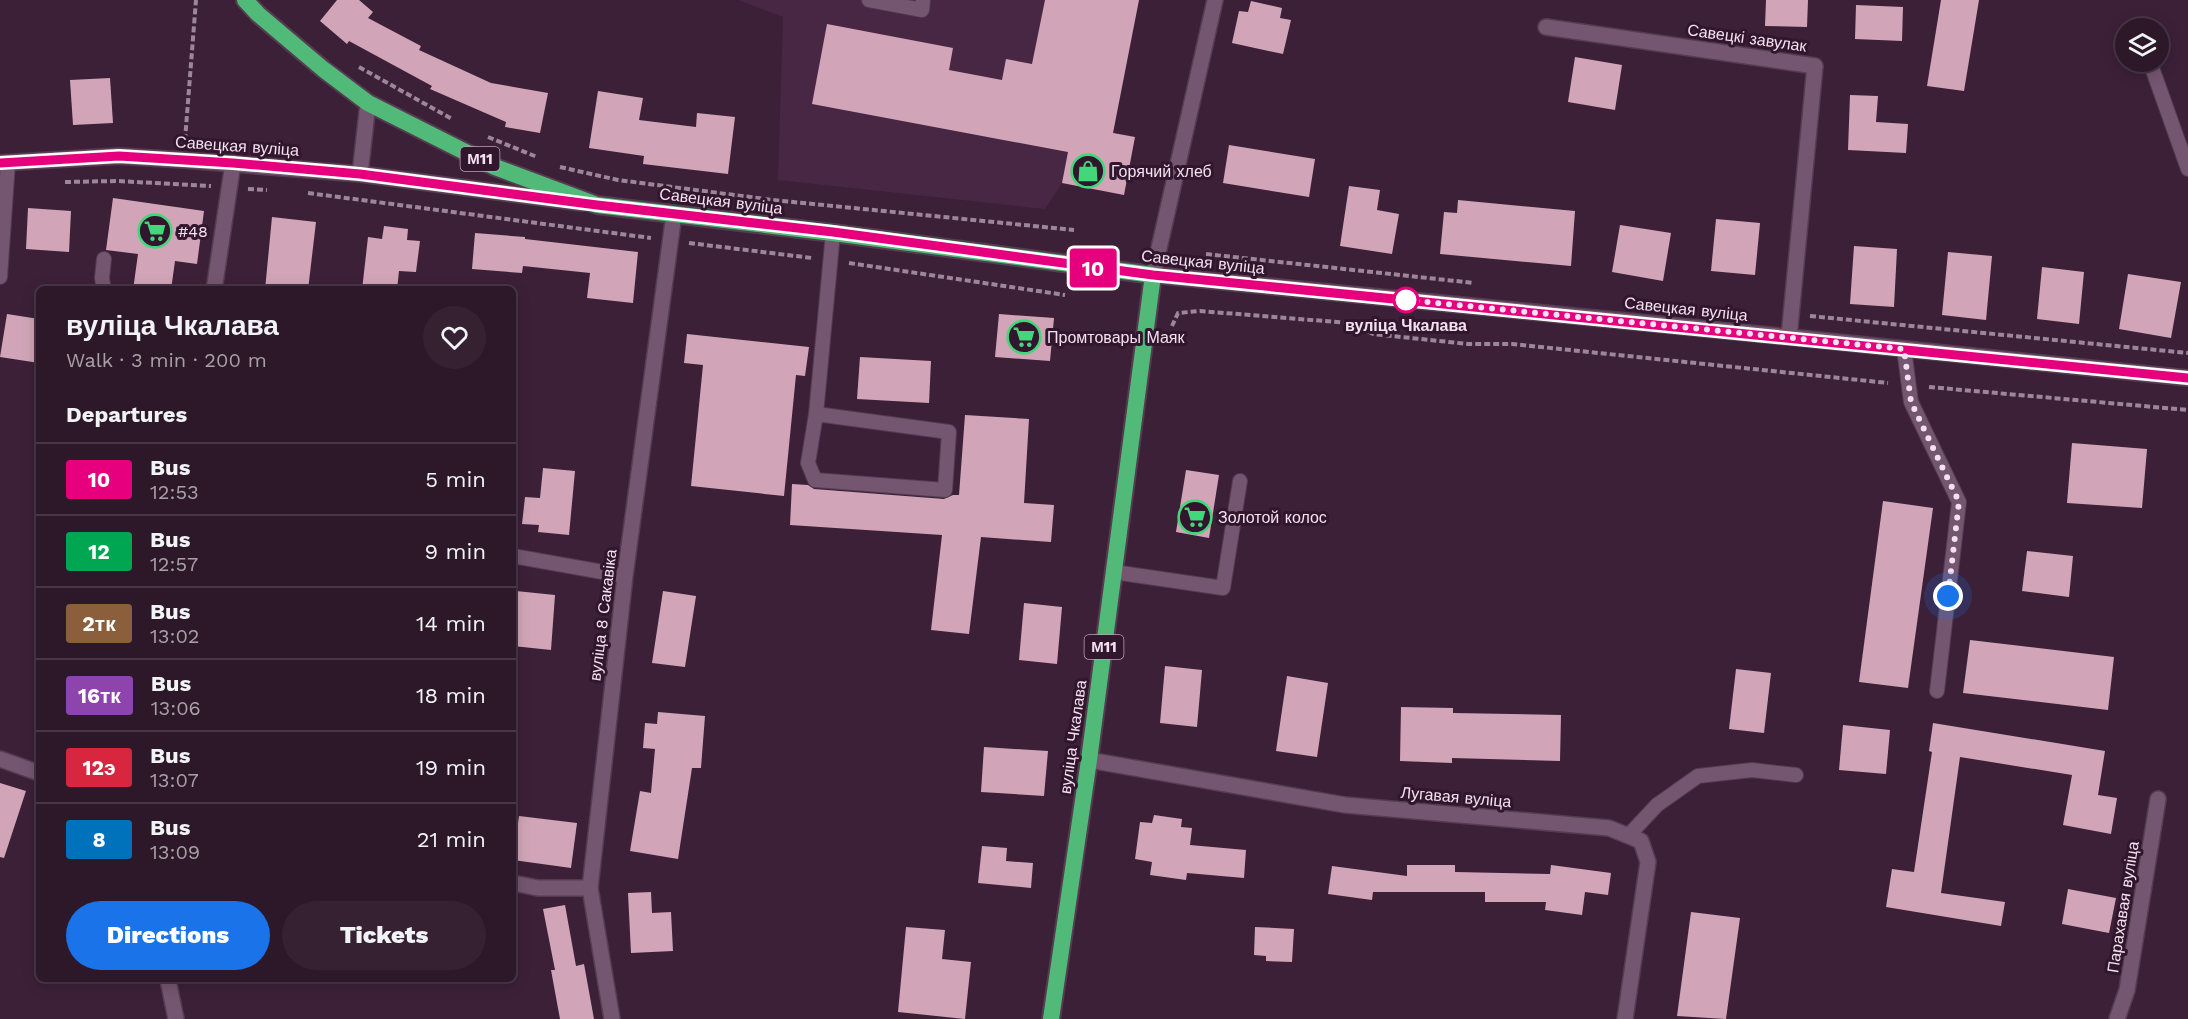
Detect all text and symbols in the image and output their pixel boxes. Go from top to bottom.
map controls [2115,18,2169,72]
button: layers [2115,18,2169,72]
street label: Савецкі завулак [1686,20,1809,56]
street label: Савецкая вуліца [174,132,300,160]
road number: М11 [460,147,500,171]
shop icon: Горячий хлеб [1070,153,1106,189]
place label: Горячий хлеб [1111,162,1212,181]
street label: Савецкая вуліца [658,184,784,218]
supermarket icon: #48 [137,213,173,249]
place label: #48 [178,222,208,241]
street label: Савецкая вуліца [1140,246,1266,278]
line badge: 10 [1066,248,1120,288]
text: 10 [1082,256,1104,281]
marker: вуліца Чкалава [1393,287,1419,313]
street label: Савецкая вуліца [1623,293,1749,325]
button: heart [423,306,486,369]
text: вуліца Чкалава [66,309,279,342]
place label: вуліца Чкалава [1345,316,1467,335]
supermarket icon: Промтовары Маяк [1006,319,1042,355]
place label: Промтовары Маяк [1047,328,1185,347]
text: Walk · 3 min · 200 m [66,348,267,372]
text: Departures [66,402,187,427]
text: Bus [150,455,190,480]
text: 10 [88,467,110,492]
text: 5 min [425,467,486,492]
text: 12:53 [150,480,199,504]
supermarket icon: Золотой колос [1177,499,1213,535]
place label: Золотой колос [1218,508,1327,527]
text: Bus [150,527,190,552]
text: 12 [88,539,110,564]
text: 9 min [424,539,486,564]
street label: вуліца 8 Сакавіка [585,548,621,682]
text: 12:57 [150,552,198,576]
your location [1933,581,1963,611]
text: Bus [150,599,190,624]
text: 2тк [82,611,116,636]
text: 14 min [416,611,486,636]
text: 13:02 [150,624,199,648]
road number: М11 [1084,635,1124,659]
text: Bus [151,671,191,696]
street label: вуліца Чкалава [1056,679,1090,795]
text: 16тк [78,683,121,708]
text: 18 min [416,683,486,708]
text: 13:06 [151,696,201,720]
text: Bus [150,743,190,768]
text: 12э [82,755,116,780]
text: 19 min [416,755,486,780]
text: 13:07 [150,768,199,792]
street label: Лугавая вуліца [1400,783,1512,811]
text: Bus [150,815,190,840]
text: 8 [92,827,106,852]
text: 21 min [417,827,486,852]
text: 13:09 [150,840,200,864]
street label: Парахавая вуліца [2103,840,2143,974]
button: Directions [66,901,270,970]
button: Tickets [282,901,486,970]

